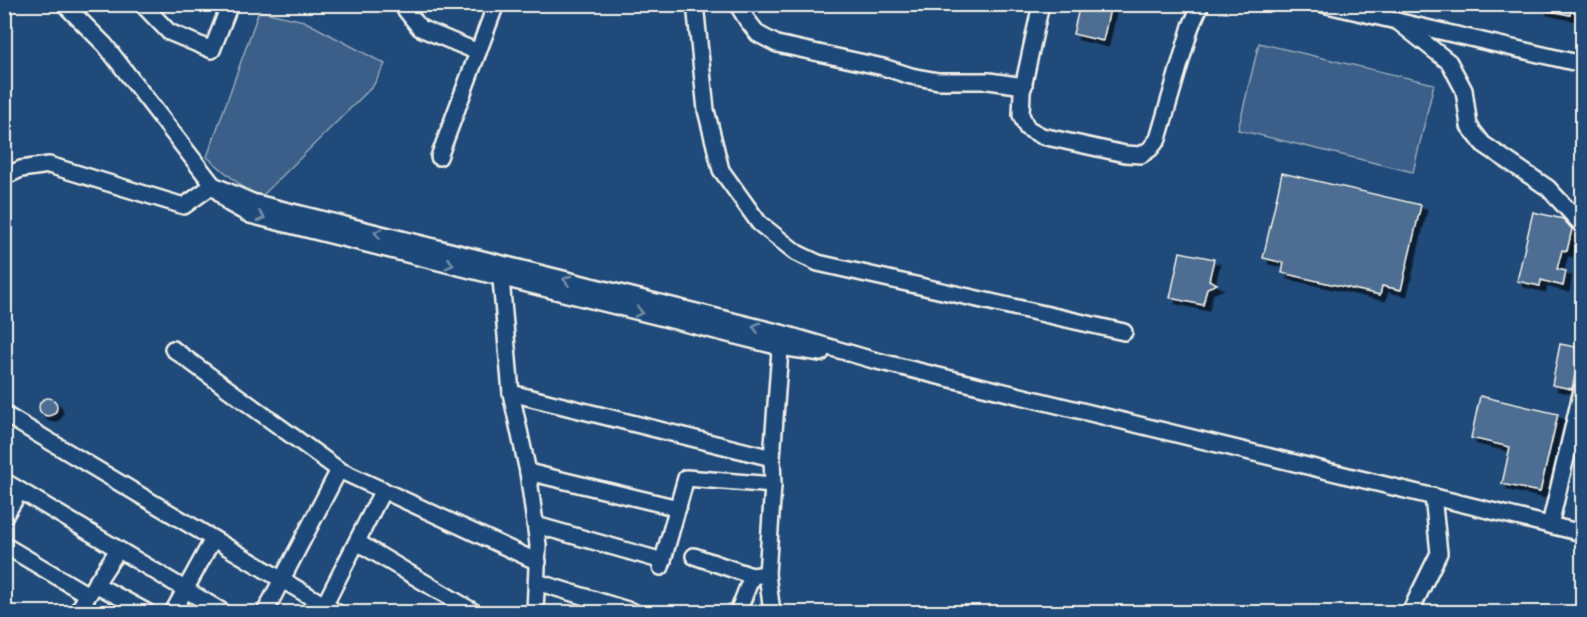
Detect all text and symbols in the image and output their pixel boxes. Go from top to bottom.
one-way arrow [255,210,265,223]
one-way arrow [373,228,384,240]
one-way arrow [445,257,455,270]
one-way arrow [562,275,572,288]
one-way arrow [634,304,644,317]
one-way arrow [752,322,762,335]

